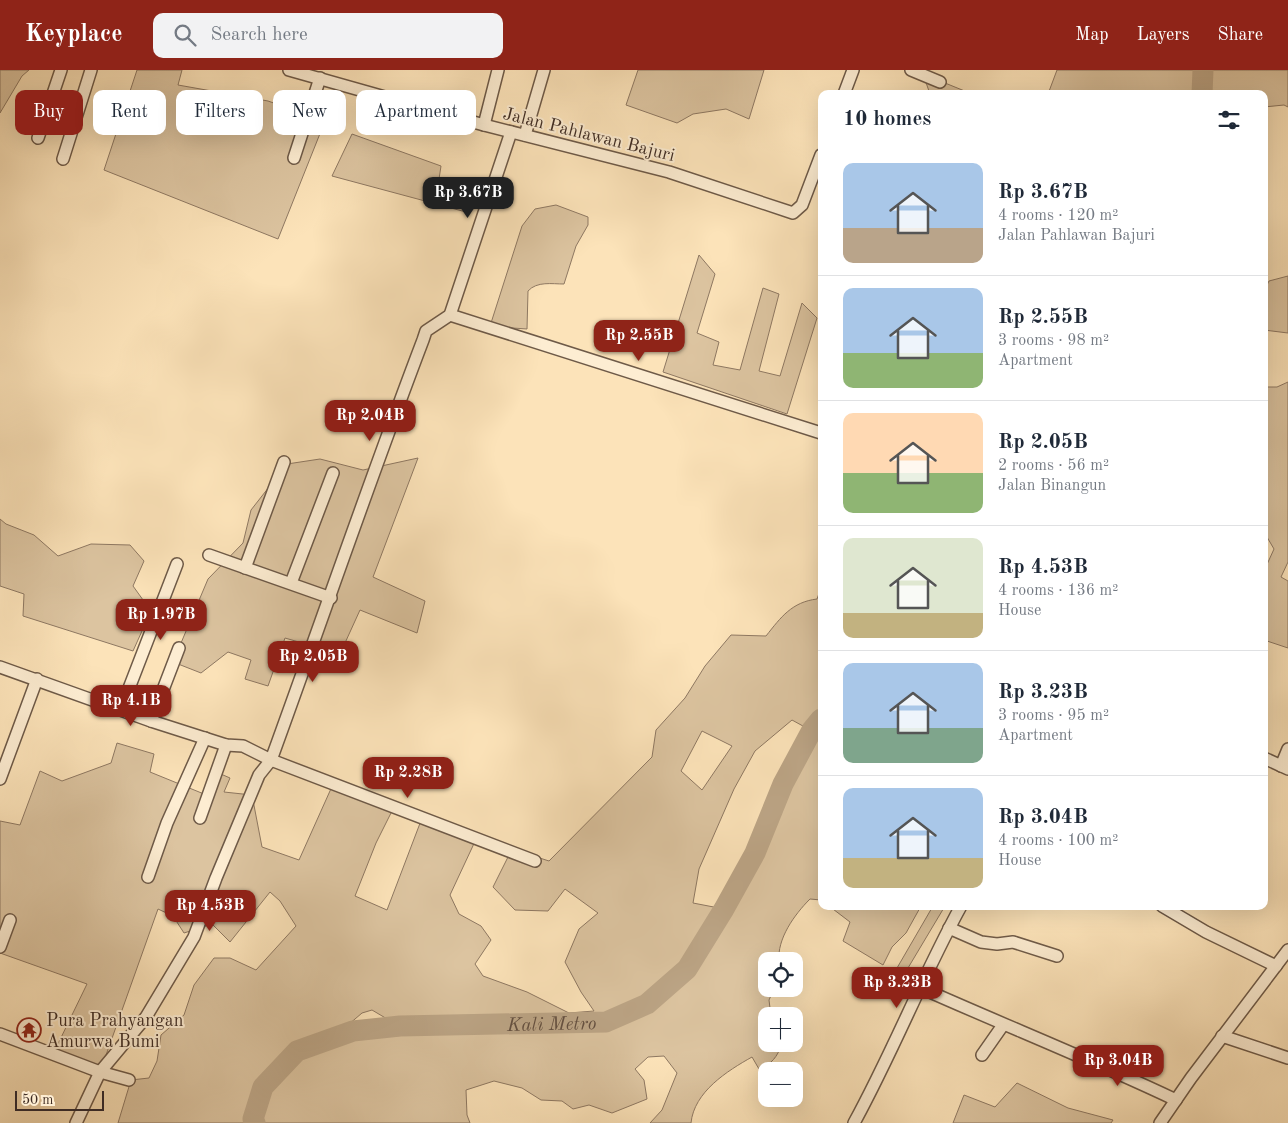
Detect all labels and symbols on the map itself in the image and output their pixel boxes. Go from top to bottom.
street label: Jalan Pahlawan Bajuri [501,105,677,165]
pin: Rp 3.67B [416,176,520,219]
pin: Rp 2.55B [587,320,691,362]
pin: Rp 2.04B [318,400,422,442]
pin: Rp 1.97B [109,598,213,641]
pin: Rp 2.05B [261,640,365,683]
pin: Rp 4.1B [85,684,177,727]
pin: Rp 2.28B [356,756,460,799]
pin: Rp 4.53B [158,890,262,932]
pin: Rp 3.23B [845,966,949,1009]
place label: Pura Prahyangan Amurwa Bumi [46,1012,184,1051]
water label: Kali Metro [506,1015,597,1036]
temple icon: Pura Prahyangan Amurwa Bumi [16,1017,42,1043]
pin: Rp 3.04B [1066,1044,1170,1087]
scale bar [15,1088,104,1111]

